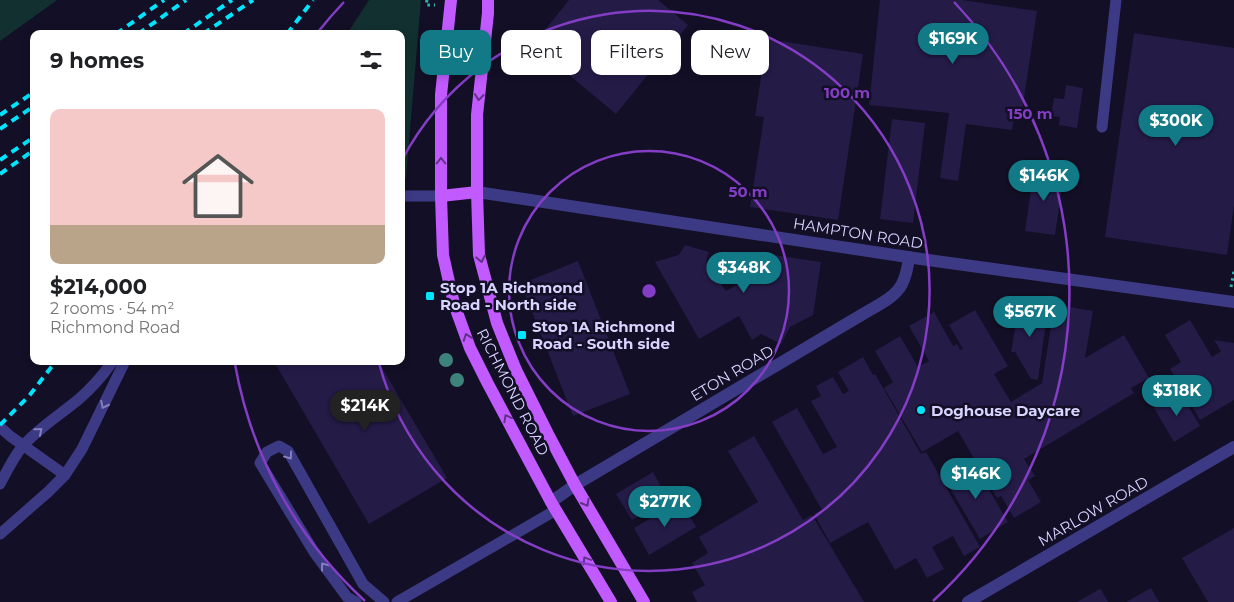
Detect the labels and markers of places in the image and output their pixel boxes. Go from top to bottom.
pin: $169K [918,22,988,65]
pin: $300K [1141,104,1211,147]
pin: $146K [1009,160,1079,202]
pin: $348K [709,252,779,294]
place label: Stop 1A Richmond Road - North side [440,278,583,314]
centre of rings [640,282,658,300]
marker: Stop 1A Richmond Road - North side [424,290,436,302]
pin: $567K [995,296,1065,338]
place label: Stop 1A Richmond Road - South side [532,317,675,353]
marker: Stop 1A Richmond Road - South side [516,329,528,341]
pin: $318K [1142,374,1212,417]
pin: $214K [330,390,400,432]
place label: Doghouse Daycare [931,401,1080,420]
marker: Doghouse Daycare [915,404,927,416]
pin: $146K [941,458,1011,500]
pin: $277K [630,486,700,528]

